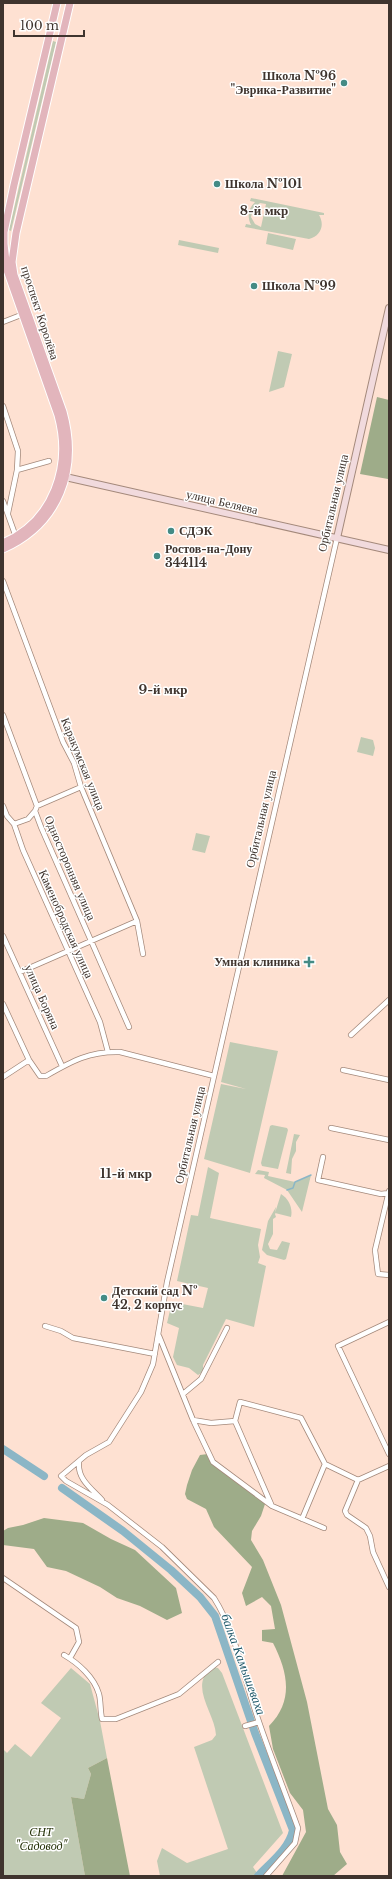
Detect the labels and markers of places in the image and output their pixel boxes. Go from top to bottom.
place label: Школа №96 "Эврика-Развитие" [230,68,336,97]
marker: Школа №96 "Эврика-Развитие" [339,78,349,88]
place label: Школа №101 [225,176,302,191]
marker: Школа №101 [212,179,222,189]
place label: Школа №99 [262,278,336,293]
marker: Школа №99 [249,281,259,291]
place label: СДЭК [179,523,213,538]
marker: СДЭК [166,526,176,536]
place label: Ростов-на-Дону 344114 [165,541,252,570]
marker: Ростов-на-Дону 344114 [152,551,162,561]
place label: Умная клиника [214,954,300,969]
marker: Умная клиника [303,956,315,968]
place label: Детский сад № 42, 2 корпус [112,1283,198,1312]
marker: Детский сад № 42, 2 корпус [99,1293,109,1303]

